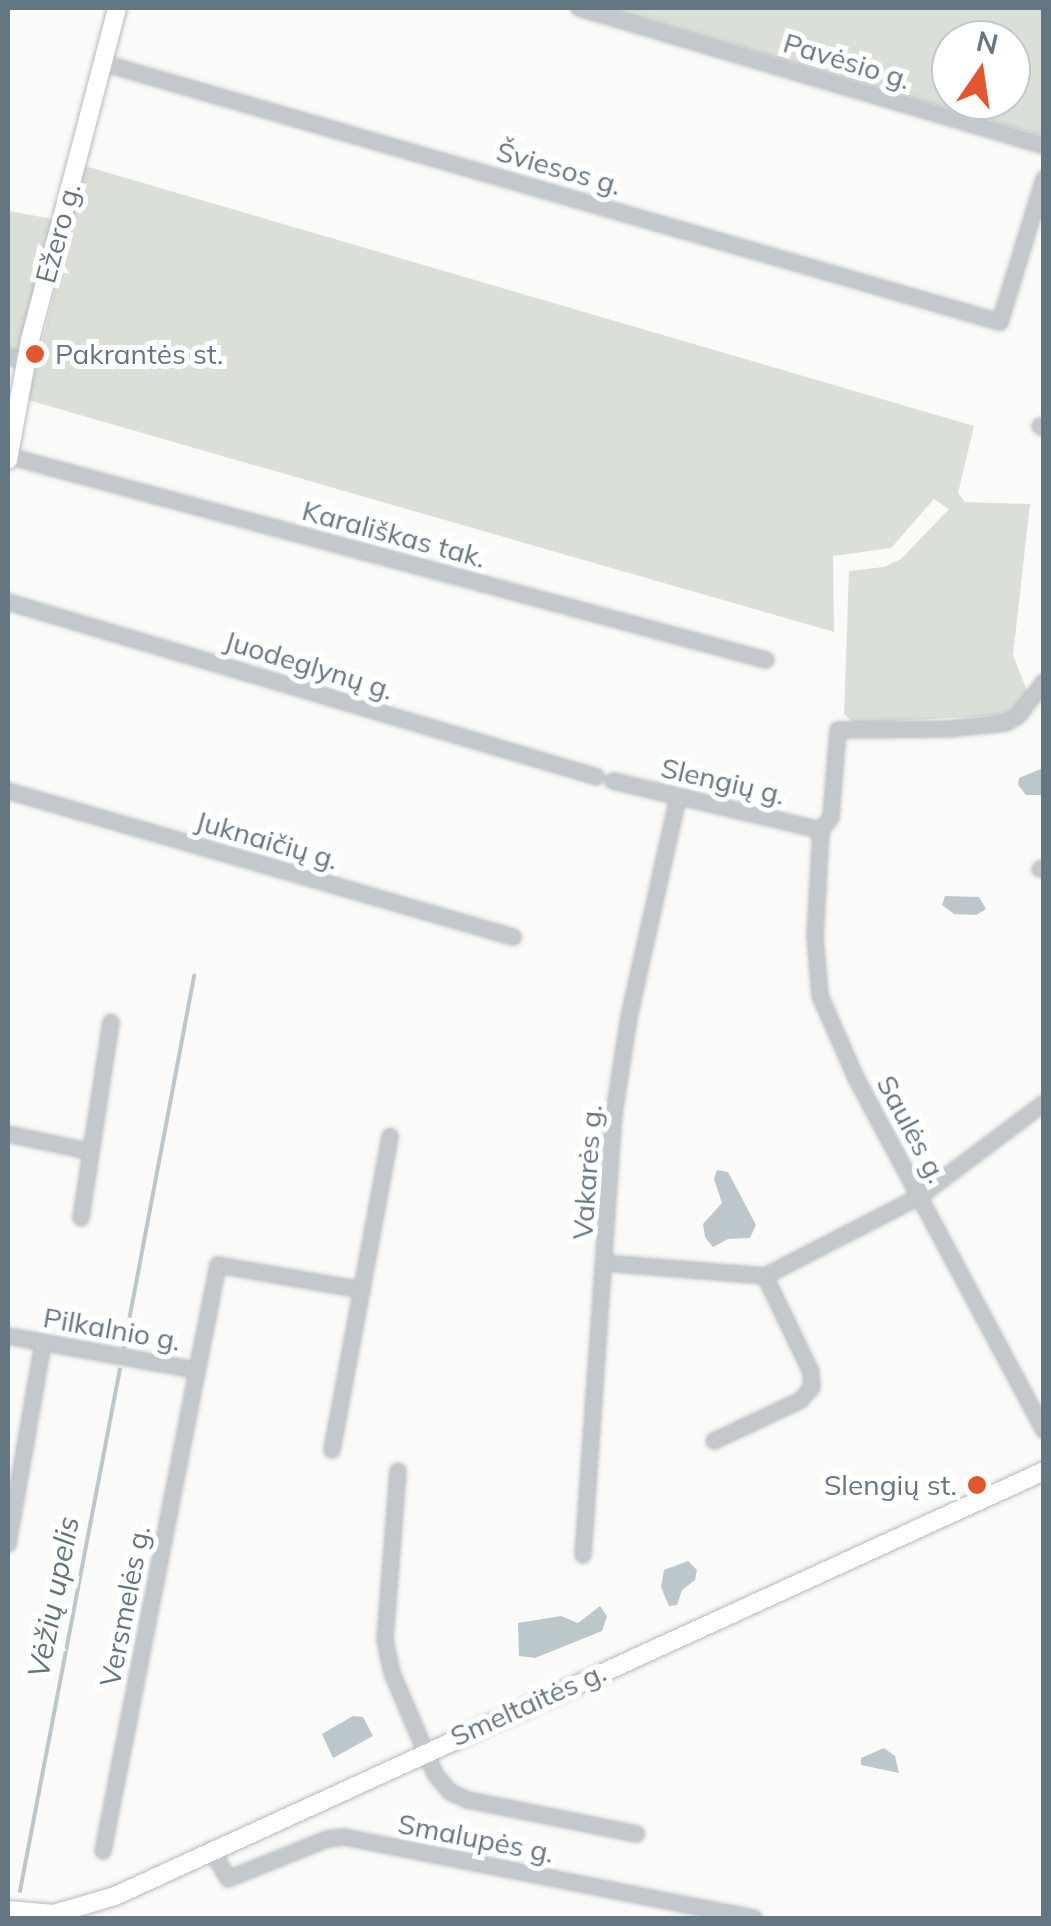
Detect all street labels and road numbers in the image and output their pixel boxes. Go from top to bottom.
street label: Pavėsio g. [779,26,915,96]
street label: Šviesos g. [493,134,625,202]
street label: Ežero g. [29,179,87,287]
street label: Karališkas tak. [299,493,489,575]
street label: Juodeglynų g. [220,623,398,707]
street label: Slengių g. [658,750,788,812]
street label: Juknaičių g. [192,804,342,876]
street label: Saulės g. [870,1070,954,1188]
street label: Vakarės g. [566,1103,608,1241]
street label: Pilkalnio g. [41,1300,183,1358]
street label: Versmelės g. [93,1523,157,1689]
street label: Smeltaitės g. [445,1655,611,1753]
street label: Smalupės g. [395,1806,557,1870]

